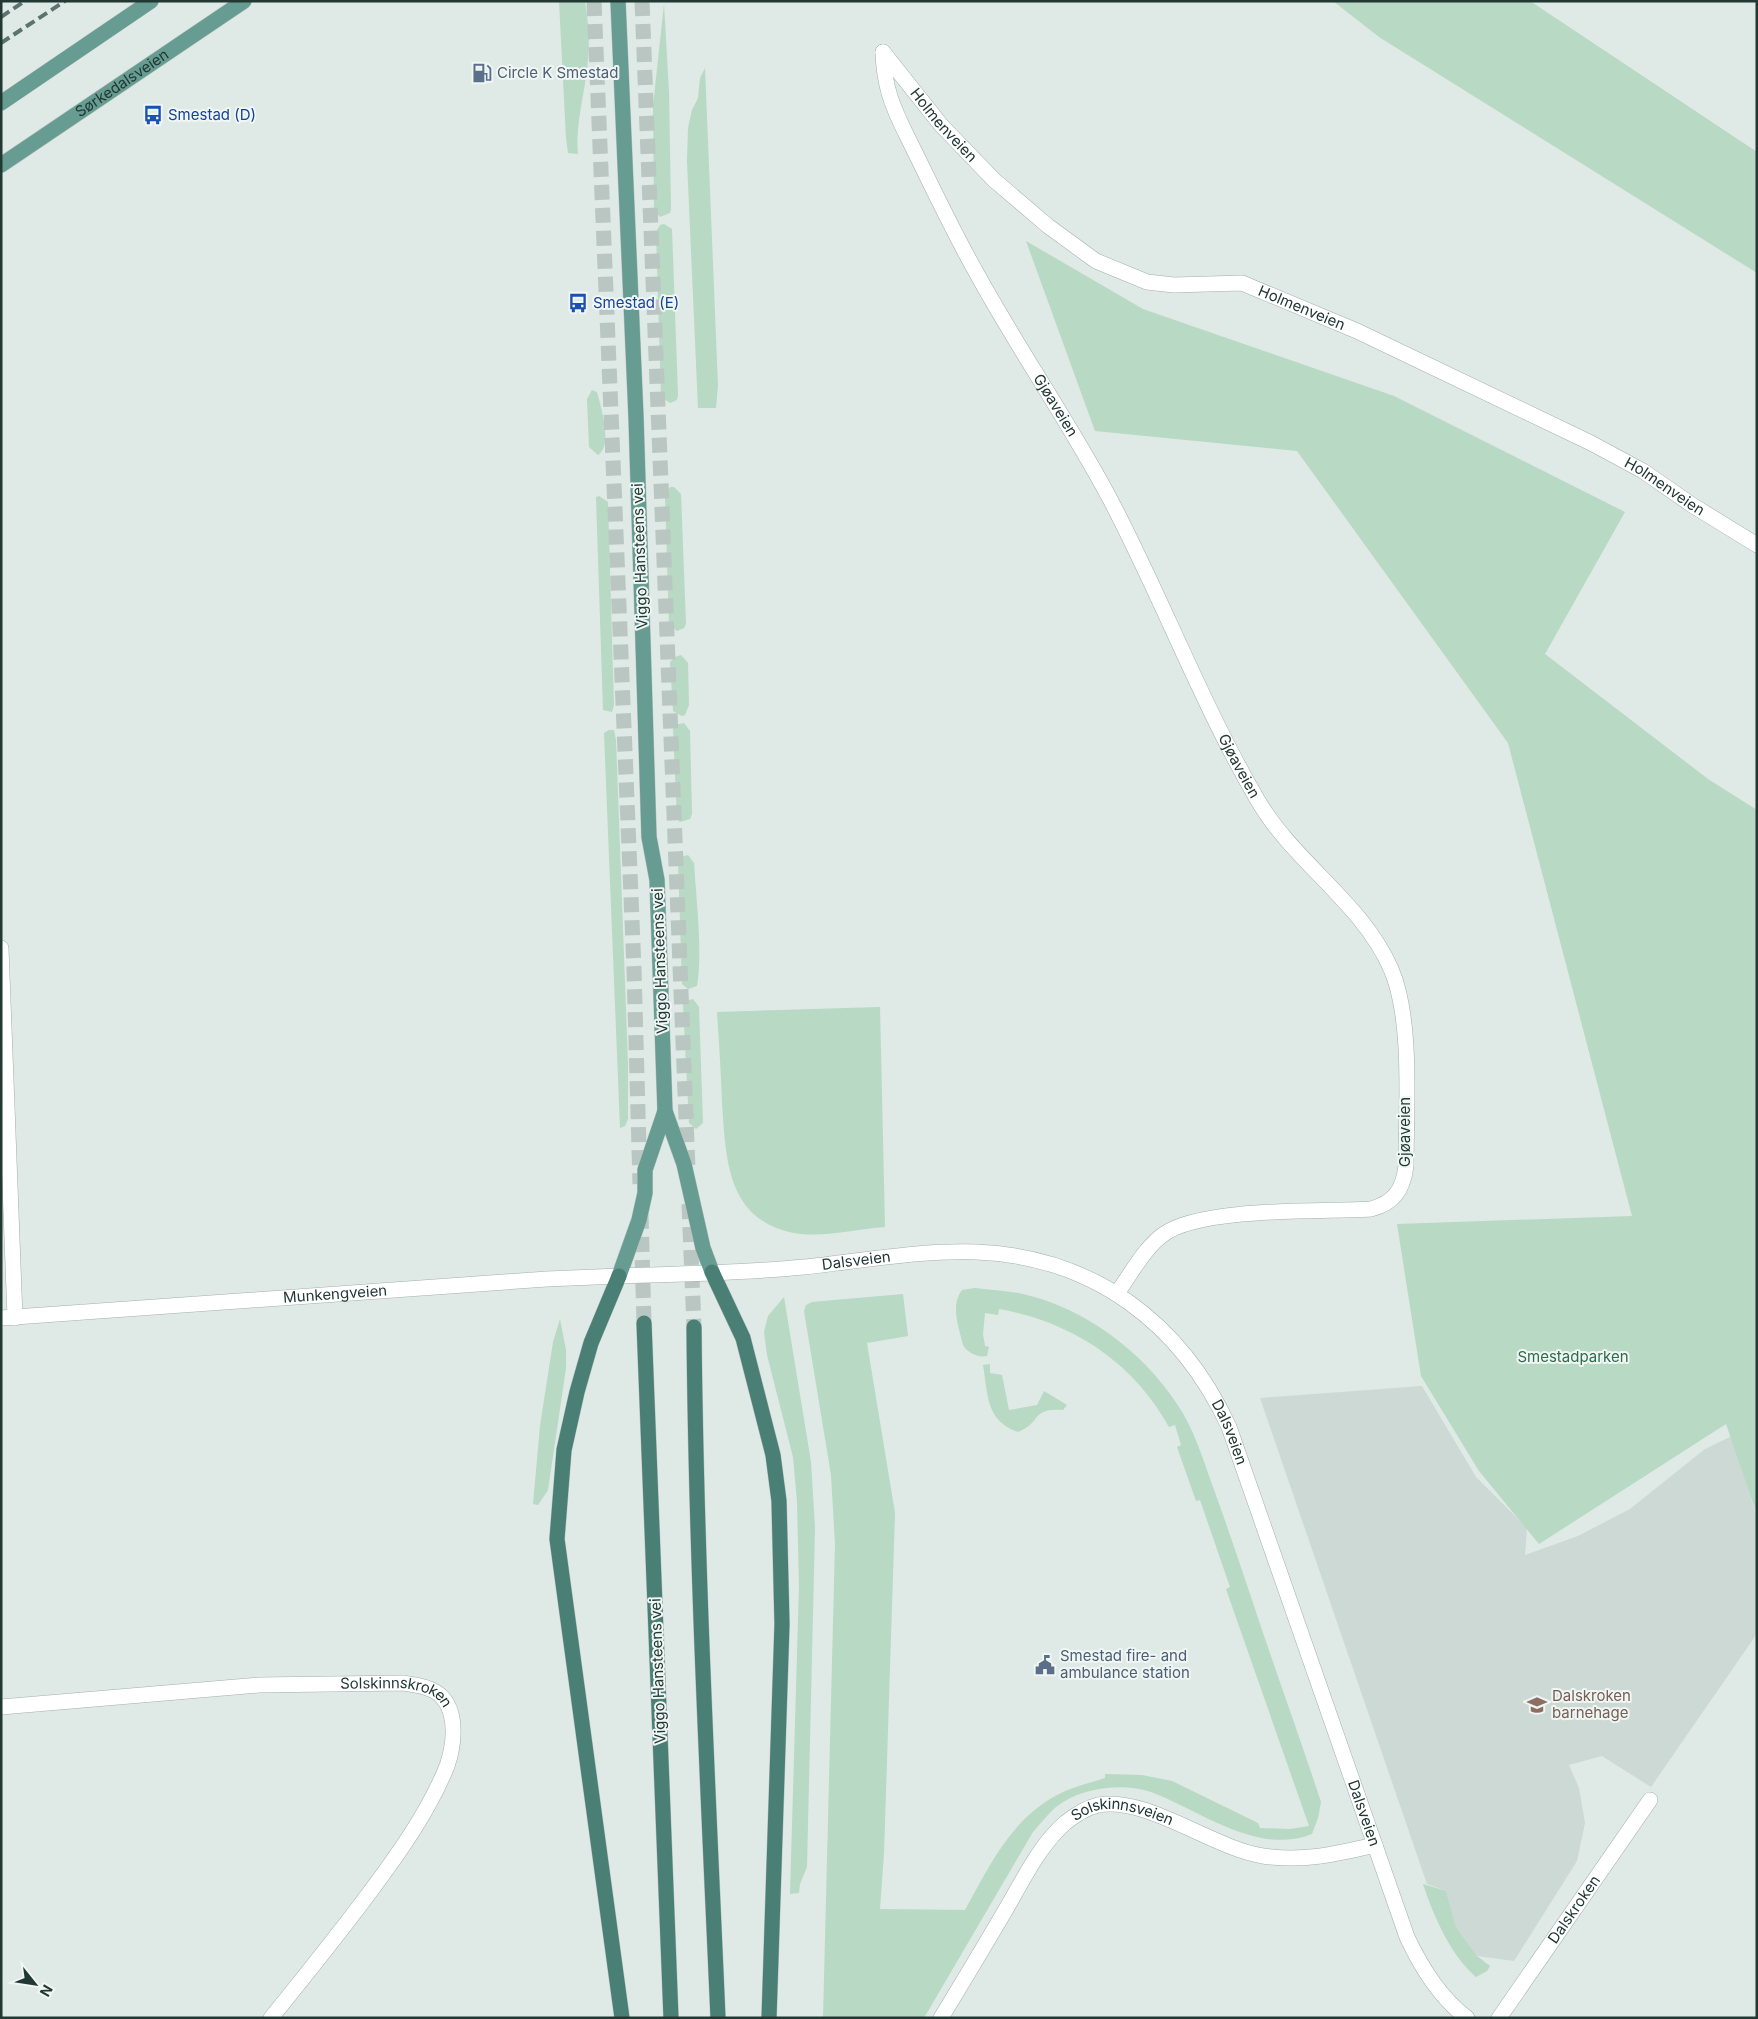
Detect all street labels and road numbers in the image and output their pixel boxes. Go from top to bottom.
street label: Sørkedalsveien [71,45,172,121]
street label: Holmenveien [906,84,982,166]
street label: Holmenveien [1256,281,1348,334]
street label: Gjøaveien [1029,370,1082,440]
street label: Holmenveien [1621,453,1708,520]
street label: Viggo Hansteens vei [627,483,652,629]
street label: Gjøaveien [1214,731,1264,801]
street label: Viggo Hansteens vei [647,888,672,1034]
street label: Gjøaveien [1395,1097,1414,1167]
street label: Dalsveien [821,1247,892,1274]
street label: Munkengveien [282,1280,388,1307]
street label: Dalsveien [1208,1396,1251,1467]
street label: Viggo Hansteens vei [645,1598,670,1744]
street label: Solskinnskroken [340,1673,457,1711]
street label: Dalsveien [1344,1777,1385,1849]
street label: Solskinnsveien [1067,1794,1176,1829]
street label: Dalskroken [1543,1871,1604,1947]

